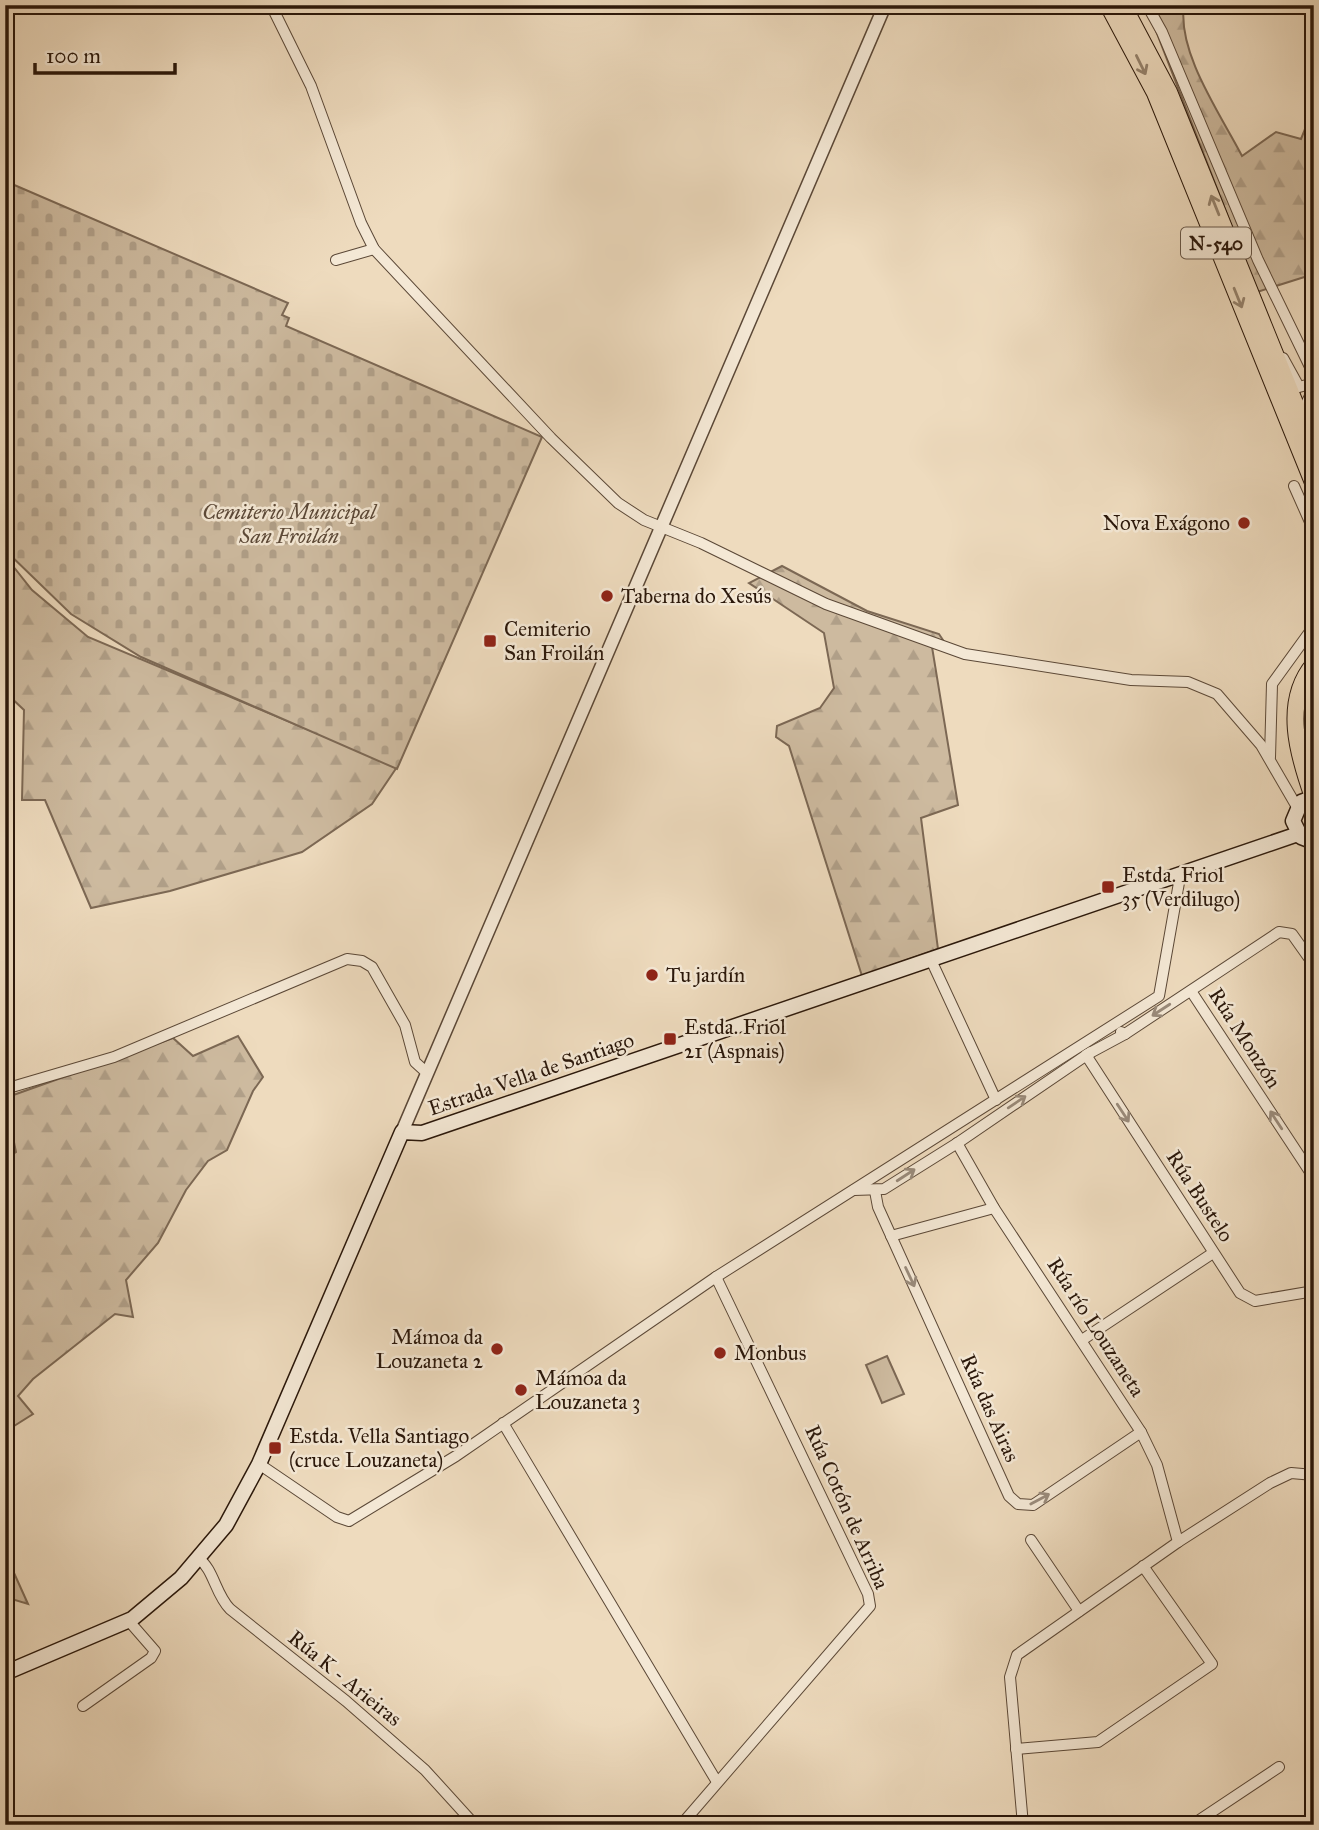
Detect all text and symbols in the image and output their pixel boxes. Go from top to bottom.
scale bar [35,32,175,76]
text: 100 m [46,43,101,69]
one-way arrow [1134,54,1148,75]
one-way arrow [1207,194,1220,216]
road number: N-540 [1181,228,1251,258]
one-way arrow [1232,286,1245,308]
park label: Cemiterio Municipal San Froilán [202,499,378,549]
place label: Nova Exágono [1103,510,1230,536]
marker: Nova Exágono [1236,515,1252,531]
place label: Taberna do Xesús [621,583,771,609]
marker: Taberna do Xesús [599,588,615,604]
place label: Cemiterio San Froilán [504,616,604,666]
marker: Cemiterio San Froilán [482,633,498,649]
place label: Estda. Friol 35 (Verdilugo) [1122,862,1240,912]
marker: Estda. Friol 35 (Verdilugo) [1100,879,1116,895]
place label: Tu jardín [666,962,745,988]
marker: Tu jardín [644,967,660,983]
street label: Rúa Monzón [1203,983,1287,1093]
one-way arrow [1152,1003,1171,1017]
place label: Estda. Friol 21 (Aspnais) [684,1014,786,1064]
street label: Estrada Vella de Santiago [425,1026,638,1121]
marker: Estda. Friol 21 (Aspnais) [662,1031,678,1047]
one-way arrow [1007,1095,1026,1109]
one-way arrow [1116,1102,1130,1122]
one-way arrow [1269,1111,1283,1131]
street label: Rúa Bustelo [1161,1145,1239,1247]
one-way arrow [895,1167,915,1181]
street label: Rúa río Louzaneta [1041,1253,1151,1401]
one-way arrow [904,1266,917,1287]
place label: Mámoa da Louzaneta 2 [376,1324,484,1374]
place label: Monbus [734,1340,806,1366]
marker: Mámoa da Louzaneta 2 [489,1341,505,1357]
marker: Monbus [712,1345,728,1361]
street label: Rúa das Airas [955,1350,1025,1466]
place label: Mámoa da Louzaneta 3 [535,1365,640,1415]
marker: Mámoa da Louzaneta 3 [513,1382,529,1398]
street label: Rúa Cotón de Arriba [799,1421,895,1593]
place label: Estda. Vella Santiago (cruce Louzaneta) [289,1423,469,1473]
marker: Estda. Vella Santiago (cruce Louzaneta) [267,1440,283,1456]
one-way arrow [1029,1491,1049,1505]
street label: Rúa K - Arieiras [283,1624,407,1732]

